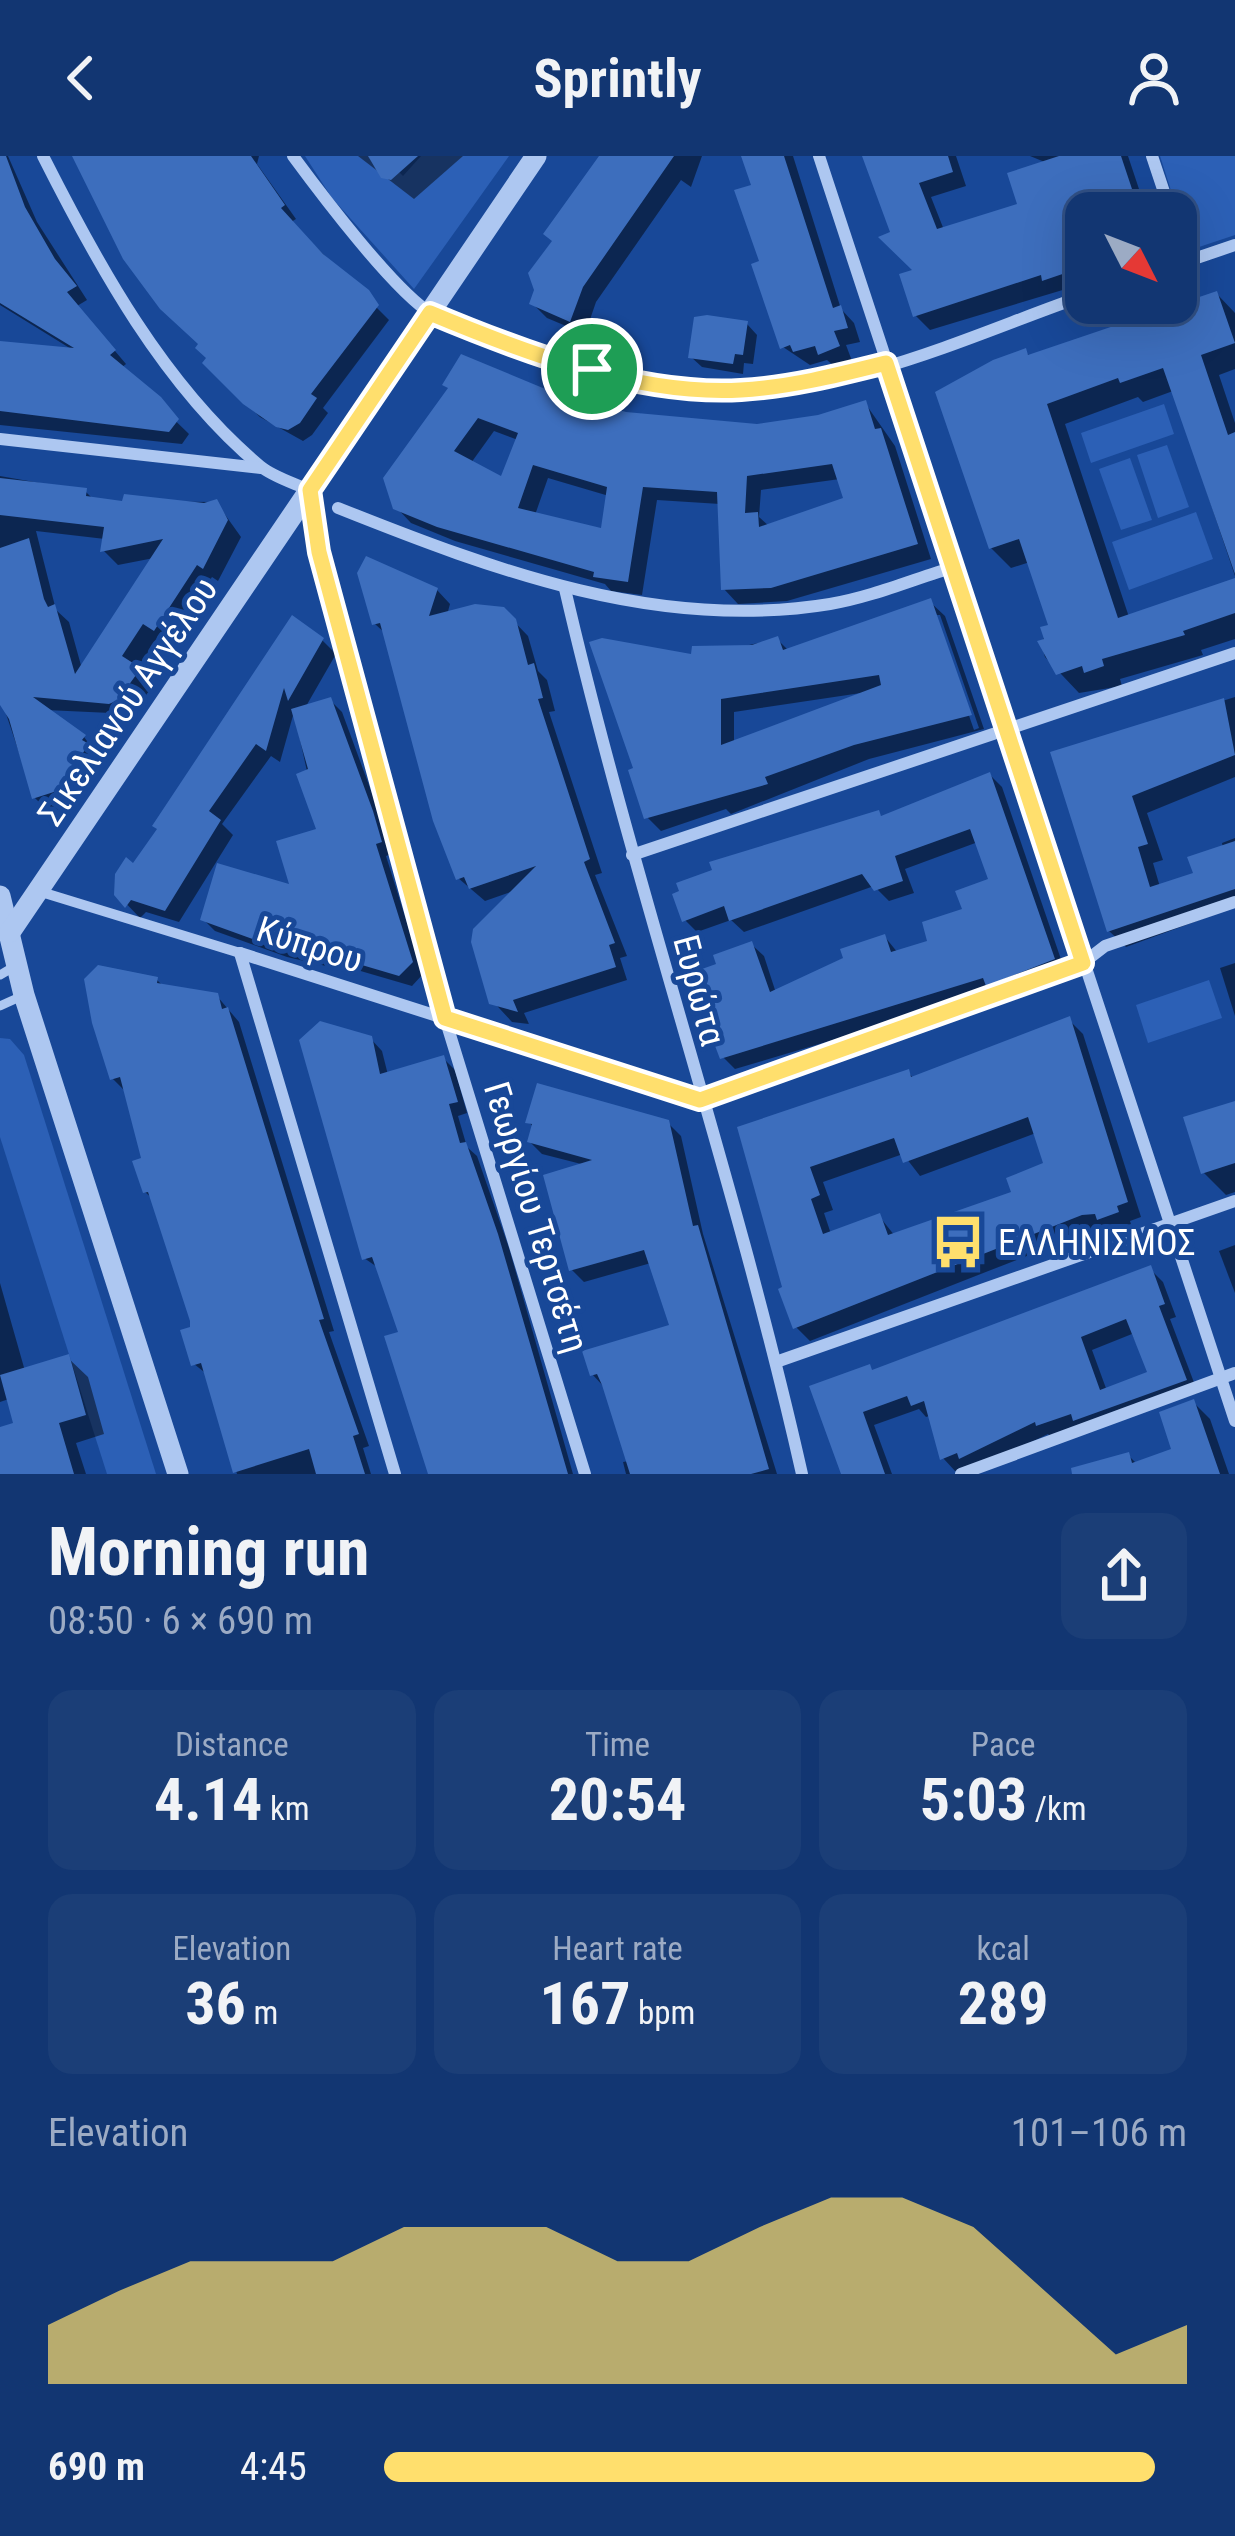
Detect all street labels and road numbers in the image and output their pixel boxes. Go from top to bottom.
street label: Σικελιανού Αγγέλου [29,570,226,833]
street label: Κύπρου [252,908,368,982]
street label: Ευρώτα [664,930,734,1050]
street label: Γεωργίου Τερτσέτη [475,1077,597,1358]

